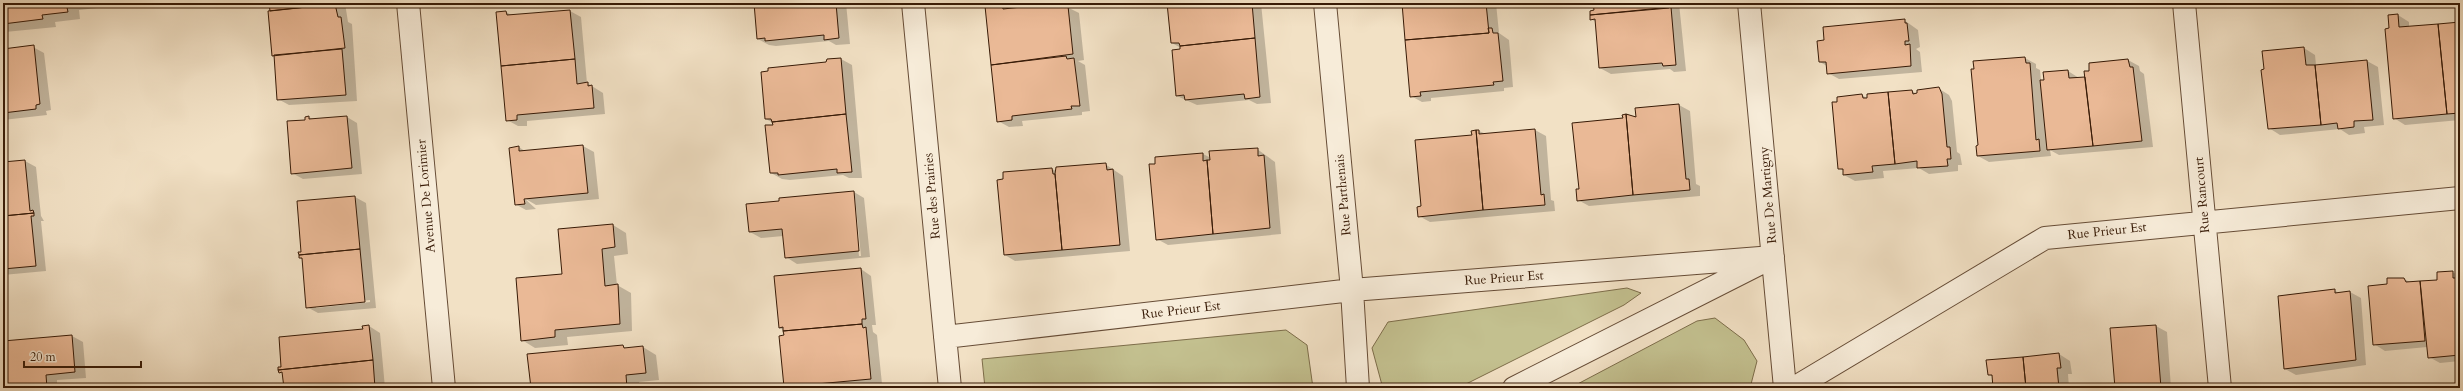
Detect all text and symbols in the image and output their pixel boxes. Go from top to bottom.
street label: Avenue De Lorimier [412,138,440,254]
street label: Rue De Martigny [1755,146,1781,244]
street label: Rue des Prairies [919,152,945,240]
street label: Rue Parthenais [1330,153,1356,237]
street label: Rue Rancourt [2190,156,2214,234]
street label: Rue Prieur Est [2067,218,2147,244]
street label: Rue Prieur Est [1464,266,1544,290]
street label: Rue Prieur Est [1141,296,1221,324]
scale bar [24,343,141,369]
text: 20 m [30,349,57,365]

